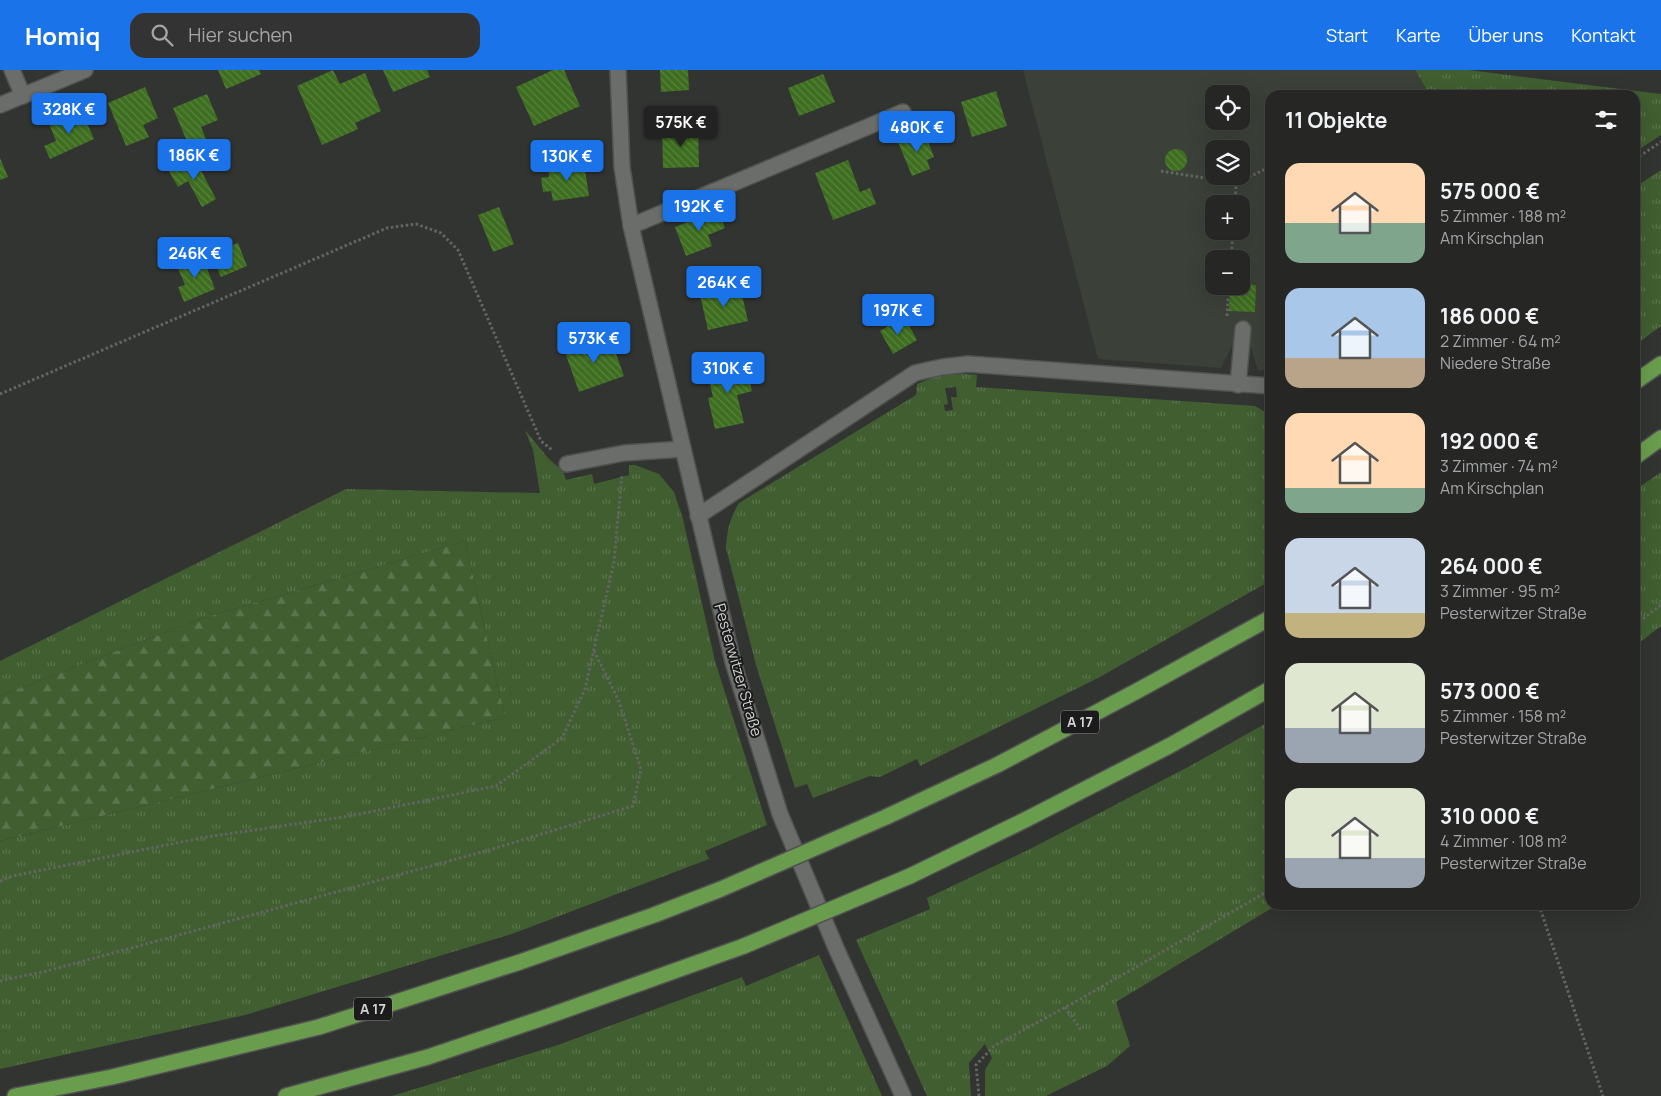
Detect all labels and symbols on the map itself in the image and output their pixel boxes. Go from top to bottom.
pin: 328K € [28,92,110,135]
pin: 575K € [640,106,722,148]
pin: 480K € [876,111,958,153]
pin: 186K € [153,138,235,181]
pin: 130K € [526,140,608,182]
pin: 192K € [658,190,740,232]
pin: 246K € [154,236,236,279]
pin: 264K € [683,266,765,308]
pin: 197K € [857,294,939,336]
pin: 573K € [553,322,635,364]
pin: 310K € [687,352,769,394]
street label: Pesterwitzer Straße [709,601,768,739]
road number: A 17 [1061,710,1099,734]
road number: A 17 [354,998,392,1021]

